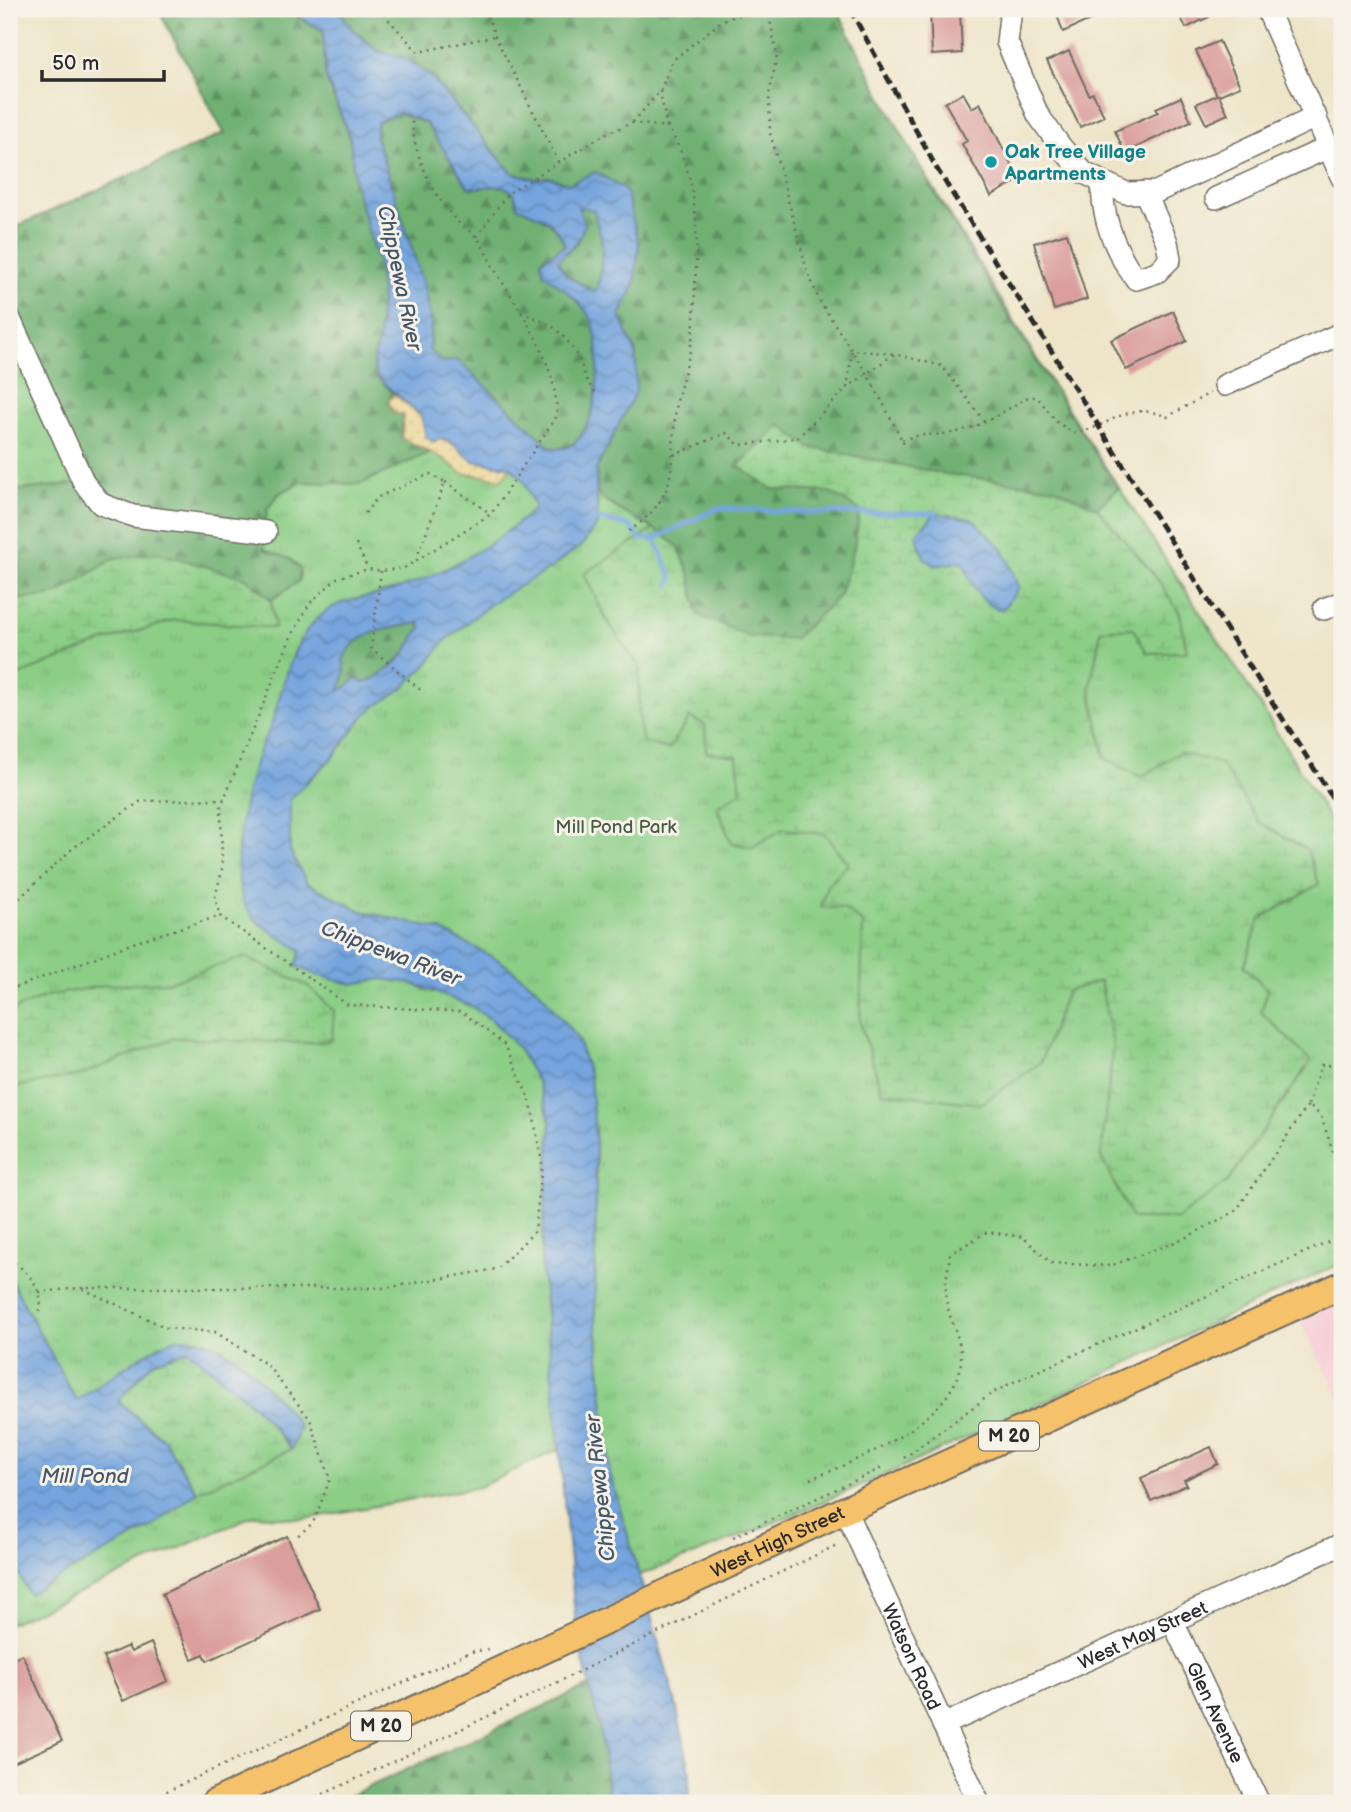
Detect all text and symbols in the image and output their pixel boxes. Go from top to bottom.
scale bar [42,38,164,82]
text: 50 m [52,51,99,76]
place label: Oak Tree Village Apartments [1004,141,1146,186]
marker: Oak Tree Village Apartments [983,154,999,170]
water label: Chippewa River [372,203,427,354]
park label: Mill Pond Park [555,816,677,839]
water label: Chippewa River [317,915,466,992]
water label: Chippewa River [580,1412,621,1563]
road number: M 20 [979,1422,1039,1450]
water label: Mill Pond [41,1464,130,1489]
street label: West High Street [707,1502,849,1584]
street label: West May Street [1075,1597,1211,1675]
street label: Watson Road [876,1600,945,1714]
street label: Glen Avenue [1181,1658,1248,1767]
road number: M 20 [351,1712,411,1741]

